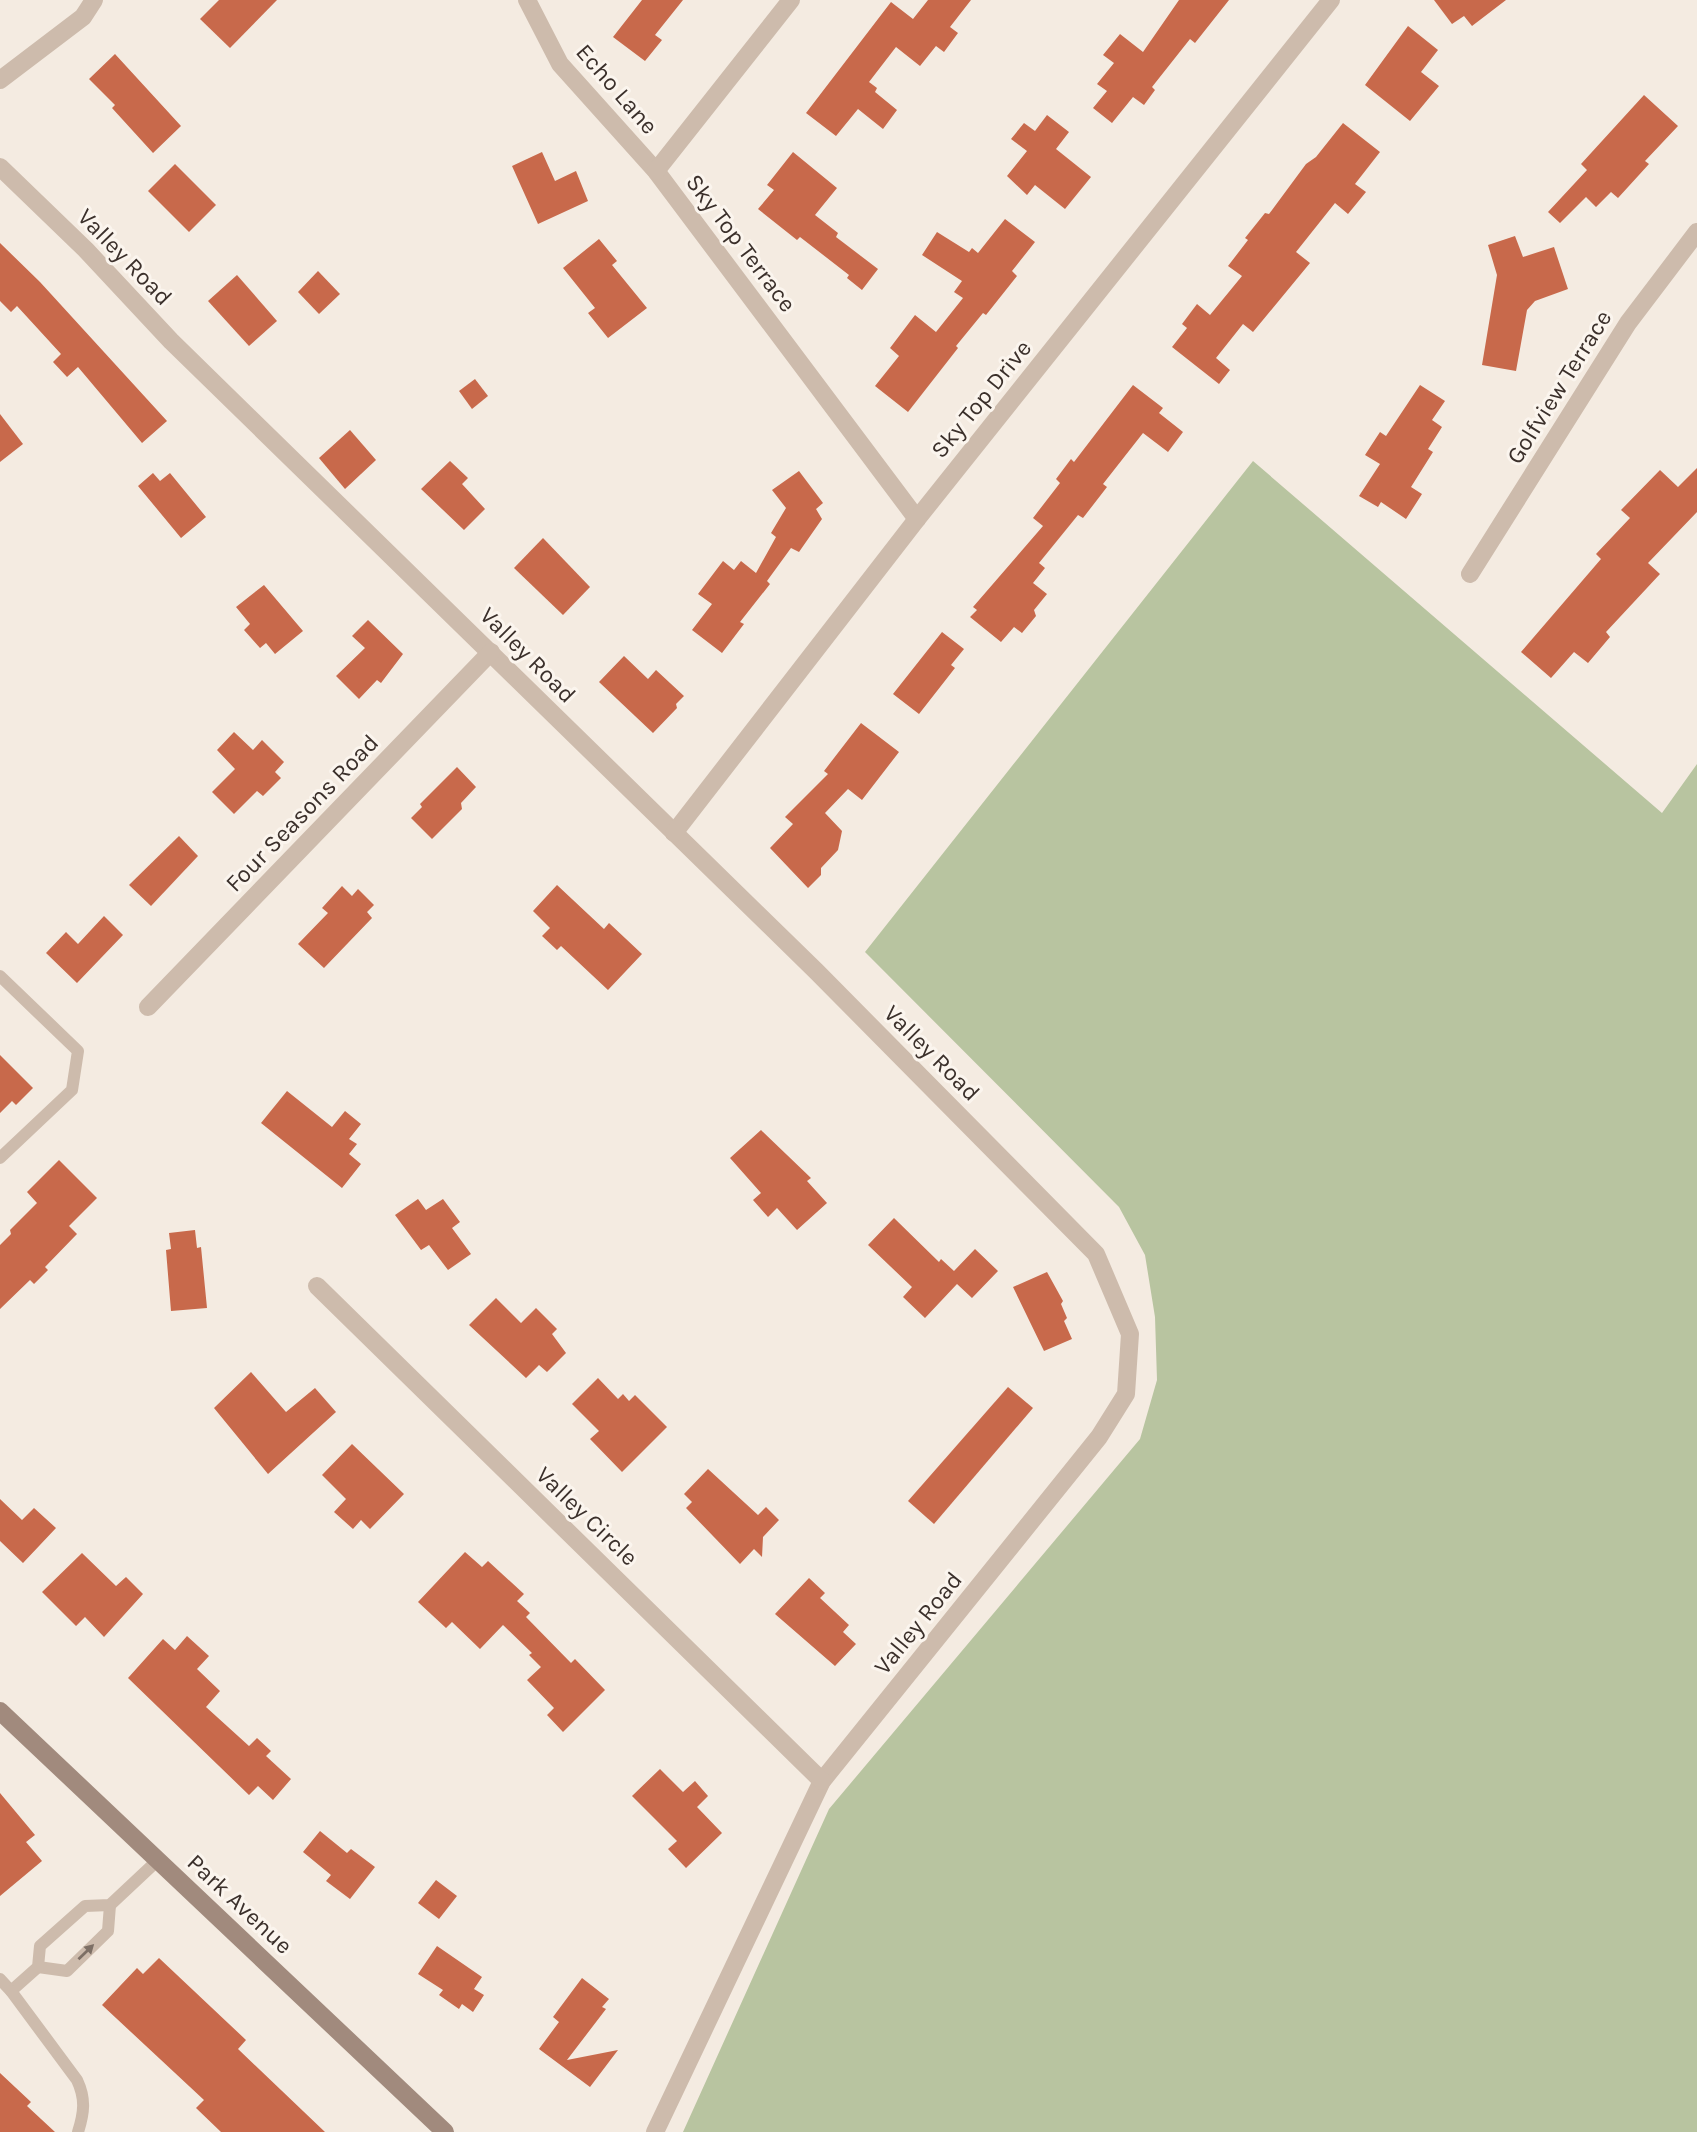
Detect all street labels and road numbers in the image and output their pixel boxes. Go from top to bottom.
street label: Echo Lane [570,38,664,140]
street label: Sky Top Terrace [680,169,802,317]
street label: Valley Road [72,203,178,311]
street label: Golfview Terrace [1501,305,1617,469]
street label: Sky Top Drive [925,334,1037,464]
street label: Valley Road [474,601,582,709]
street label: Four Seasons Road [220,729,384,897]
street label: Valley Road [878,999,986,1107]
street label: Valley Circle [530,1461,644,1571]
street label: Valley Road [868,1566,968,1680]
street label: Park Avenue [182,1848,298,1960]

